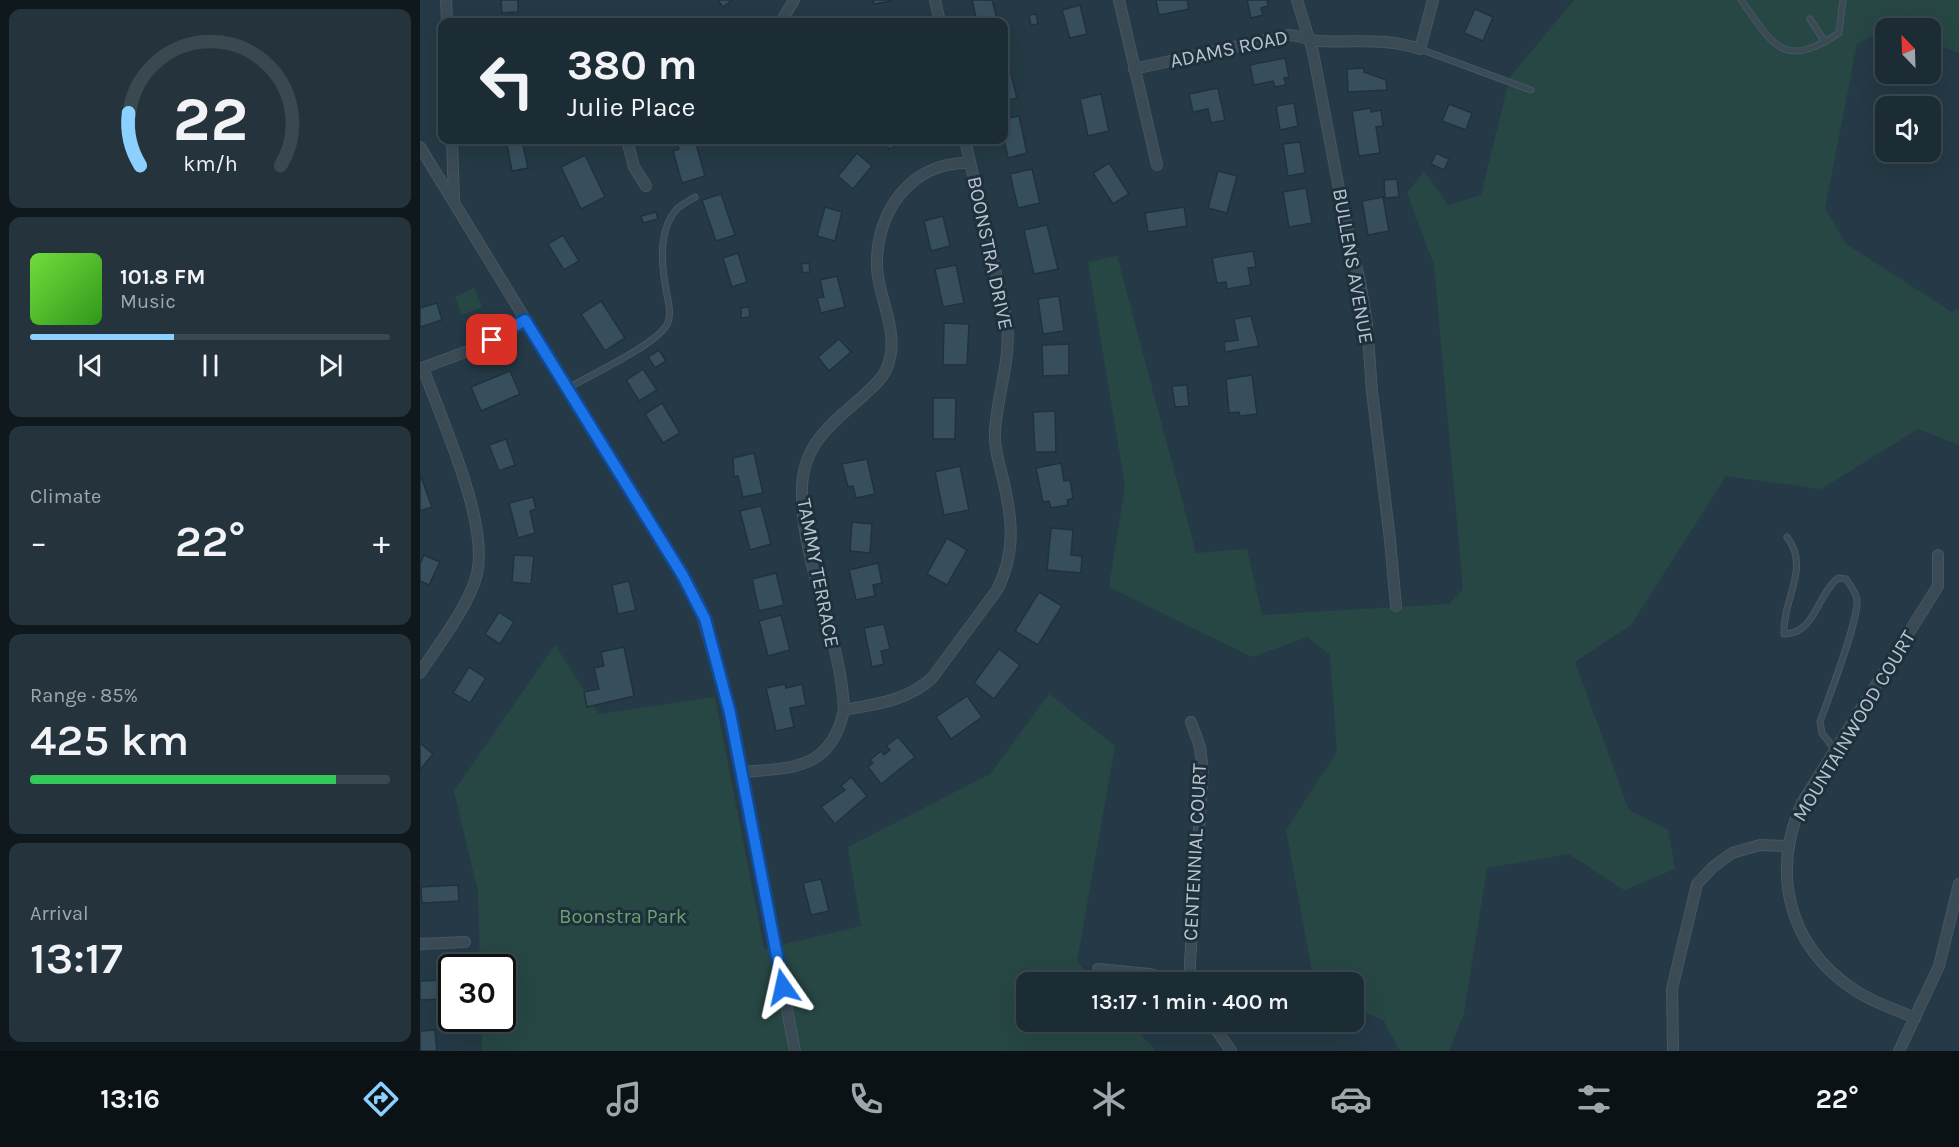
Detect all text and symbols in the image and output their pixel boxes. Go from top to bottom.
north arrow [1875,18,1941,84]
map controls [1875,18,1941,162]
street label: ADAMS ROAD [1168,25,1290,73]
text: 380 m [567,40,697,90]
icon: left [468,42,546,120]
text: 22 [172,83,248,156]
text: Julie Place [567,91,695,123]
button: sound [1875,96,1941,162]
text: km/h [183,151,237,176]
street label: BOONSTRA DRIVE [963,174,1017,332]
street label: BULLENS AVENUE [1328,187,1378,345]
text: 101.8 FM [120,264,205,290]
text: Music [120,290,176,313]
pin [466,314,517,365]
icon: arrive [475,323,508,356]
icon: previous [74,349,107,382]
icon: pause [194,349,227,382]
icon: next [314,349,347,382]
text: Climate [30,485,101,508]
street label: TAMMY TERRACE [792,497,844,649]
text: 22° [175,515,245,567]
text: − [30,523,47,561]
text: + [373,523,390,561]
street label: MOUNTAINWOOD COURT [1788,626,1920,826]
text: Range · 85% [30,684,138,707]
text: 425 km [30,714,189,766]
street label: CENTENNIAL COURT [1179,763,1211,941]
text: Arrival [30,902,89,925]
park label: Boonstra Park [559,905,687,928]
text: 13:17 [30,932,123,984]
speed limit sign: 30 [438,954,516,1032]
position arrow [751,955,815,1019]
text: 13:17 · 1 min · 400 m [1091,989,1289,1015]
icon: directions [360,1078,402,1120]
icon: music [603,1078,645,1120]
icon: phone [845,1078,887,1120]
icon: climate [1088,1078,1130,1120]
icon: car [1330,1078,1372,1120]
icon: filters [1573,1078,1615,1120]
text: 13:16 [100,1083,160,1115]
text: 22° [1815,1083,1859,1115]

